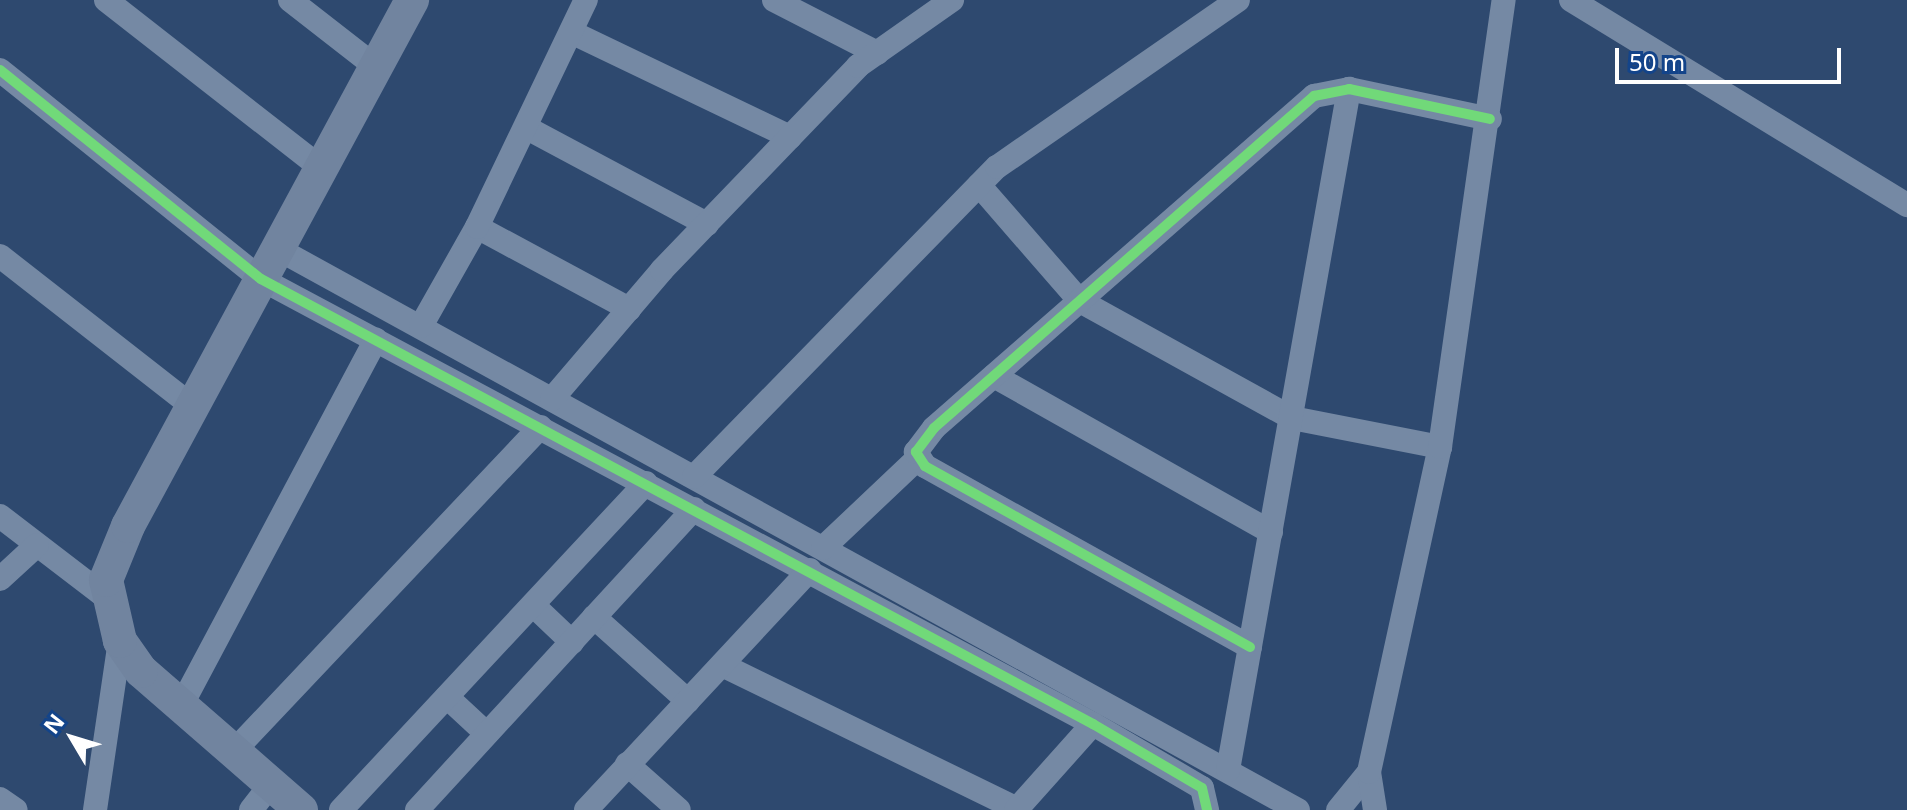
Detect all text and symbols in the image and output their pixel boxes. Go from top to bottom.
scale bar [1619,32,1845,82]
text: 50 m [1629,45,1685,78]
north arrow [32,698,112,778]
text: N [36,707,70,740]

